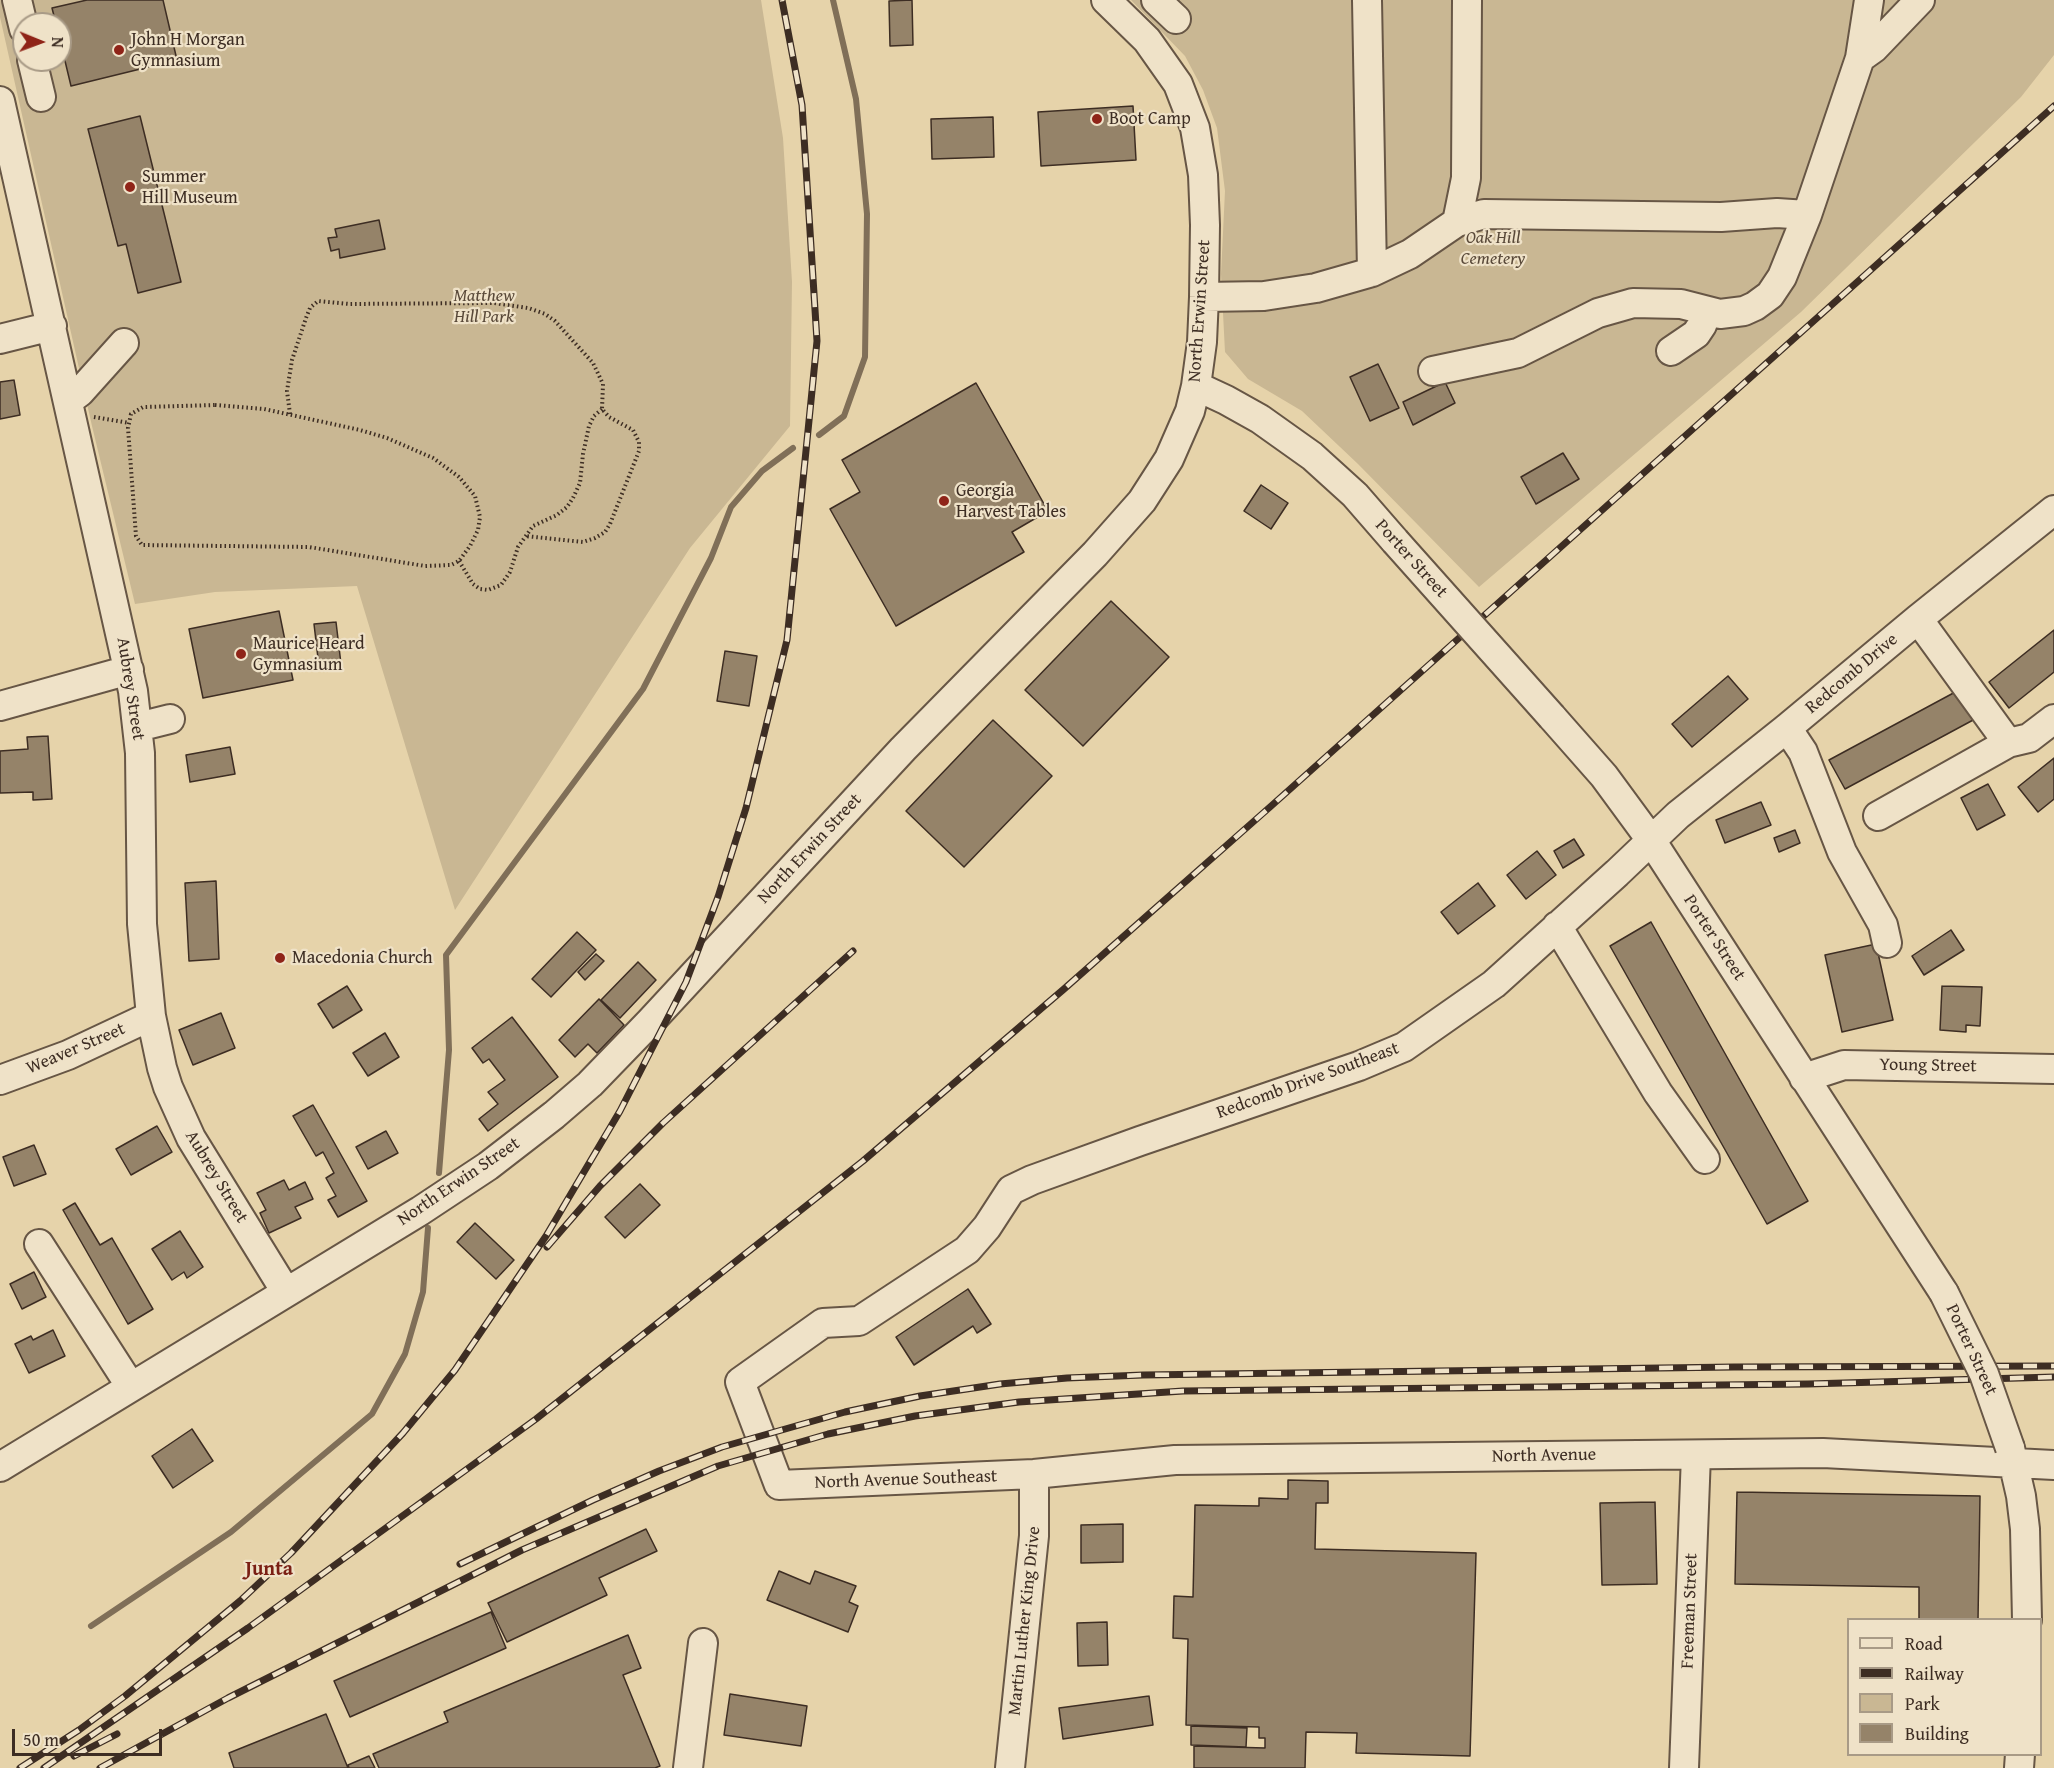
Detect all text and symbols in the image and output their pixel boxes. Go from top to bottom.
north arrow [12,12,72,72]
place label: John H Morgan Gymnasium [131,29,245,72]
text: N [46,37,70,48]
marker: John H Morgan Gymnasium [112,43,126,57]
place label: Boot Camp [1109,108,1191,130]
marker: Boot Camp [1090,112,1104,126]
place label: Summer Hill Museum [142,166,238,208]
marker: Summer Hill Museum [123,180,137,194]
park label: Oak Hill Cemetery [1461,227,1525,270]
street label: North Erwin Street [1184,239,1216,383]
park label: Matthew Hill Park [453,285,515,328]
place label: Georgia Harvest Tables [956,480,1066,522]
marker: Georgia Harvest Tables [937,494,951,508]
street label: Porter Street [1370,515,1452,603]
street label: Redcomb Drive [1801,629,1903,719]
place label: Maurice Heard Gymnasium [253,633,365,676]
street label: Aubrey Street [111,636,149,742]
marker: Maurice Heard Gymnasium [234,647,248,661]
street label: North Erwin Street [753,789,867,909]
street label: Porter Street [1678,891,1750,985]
place label: Macedonia Church [292,947,433,969]
marker: Macedonia Church [273,951,287,965]
street label: Weaver Street [23,1019,129,1079]
street label: Redcomb Drive Southeast [1214,1038,1402,1124]
street label: Young Street [1879,1054,1977,1078]
street label: Aubrey Street [180,1127,252,1227]
street label: North Erwin Street [394,1133,524,1231]
street label: Porter Street [1941,1301,2001,1399]
street label: North Avenue [1492,1444,1596,1468]
street label: North Avenue Southeast [814,1466,998,1494]
street label: Martin Luther King Drive [1004,1525,1046,1717]
street label: Freeman Street [1677,1553,1703,1669]
district label: Junta [245,1558,293,1582]
legend [1847,1618,2042,1756]
text: Road [1905,1630,1943,1657]
text: Railway [1905,1660,1964,1687]
text: Park [1905,1690,1940,1717]
scale bar [15,1717,165,1755]
text: Building [1905,1720,1969,1747]
text: 50 m [23,1726,59,1753]

